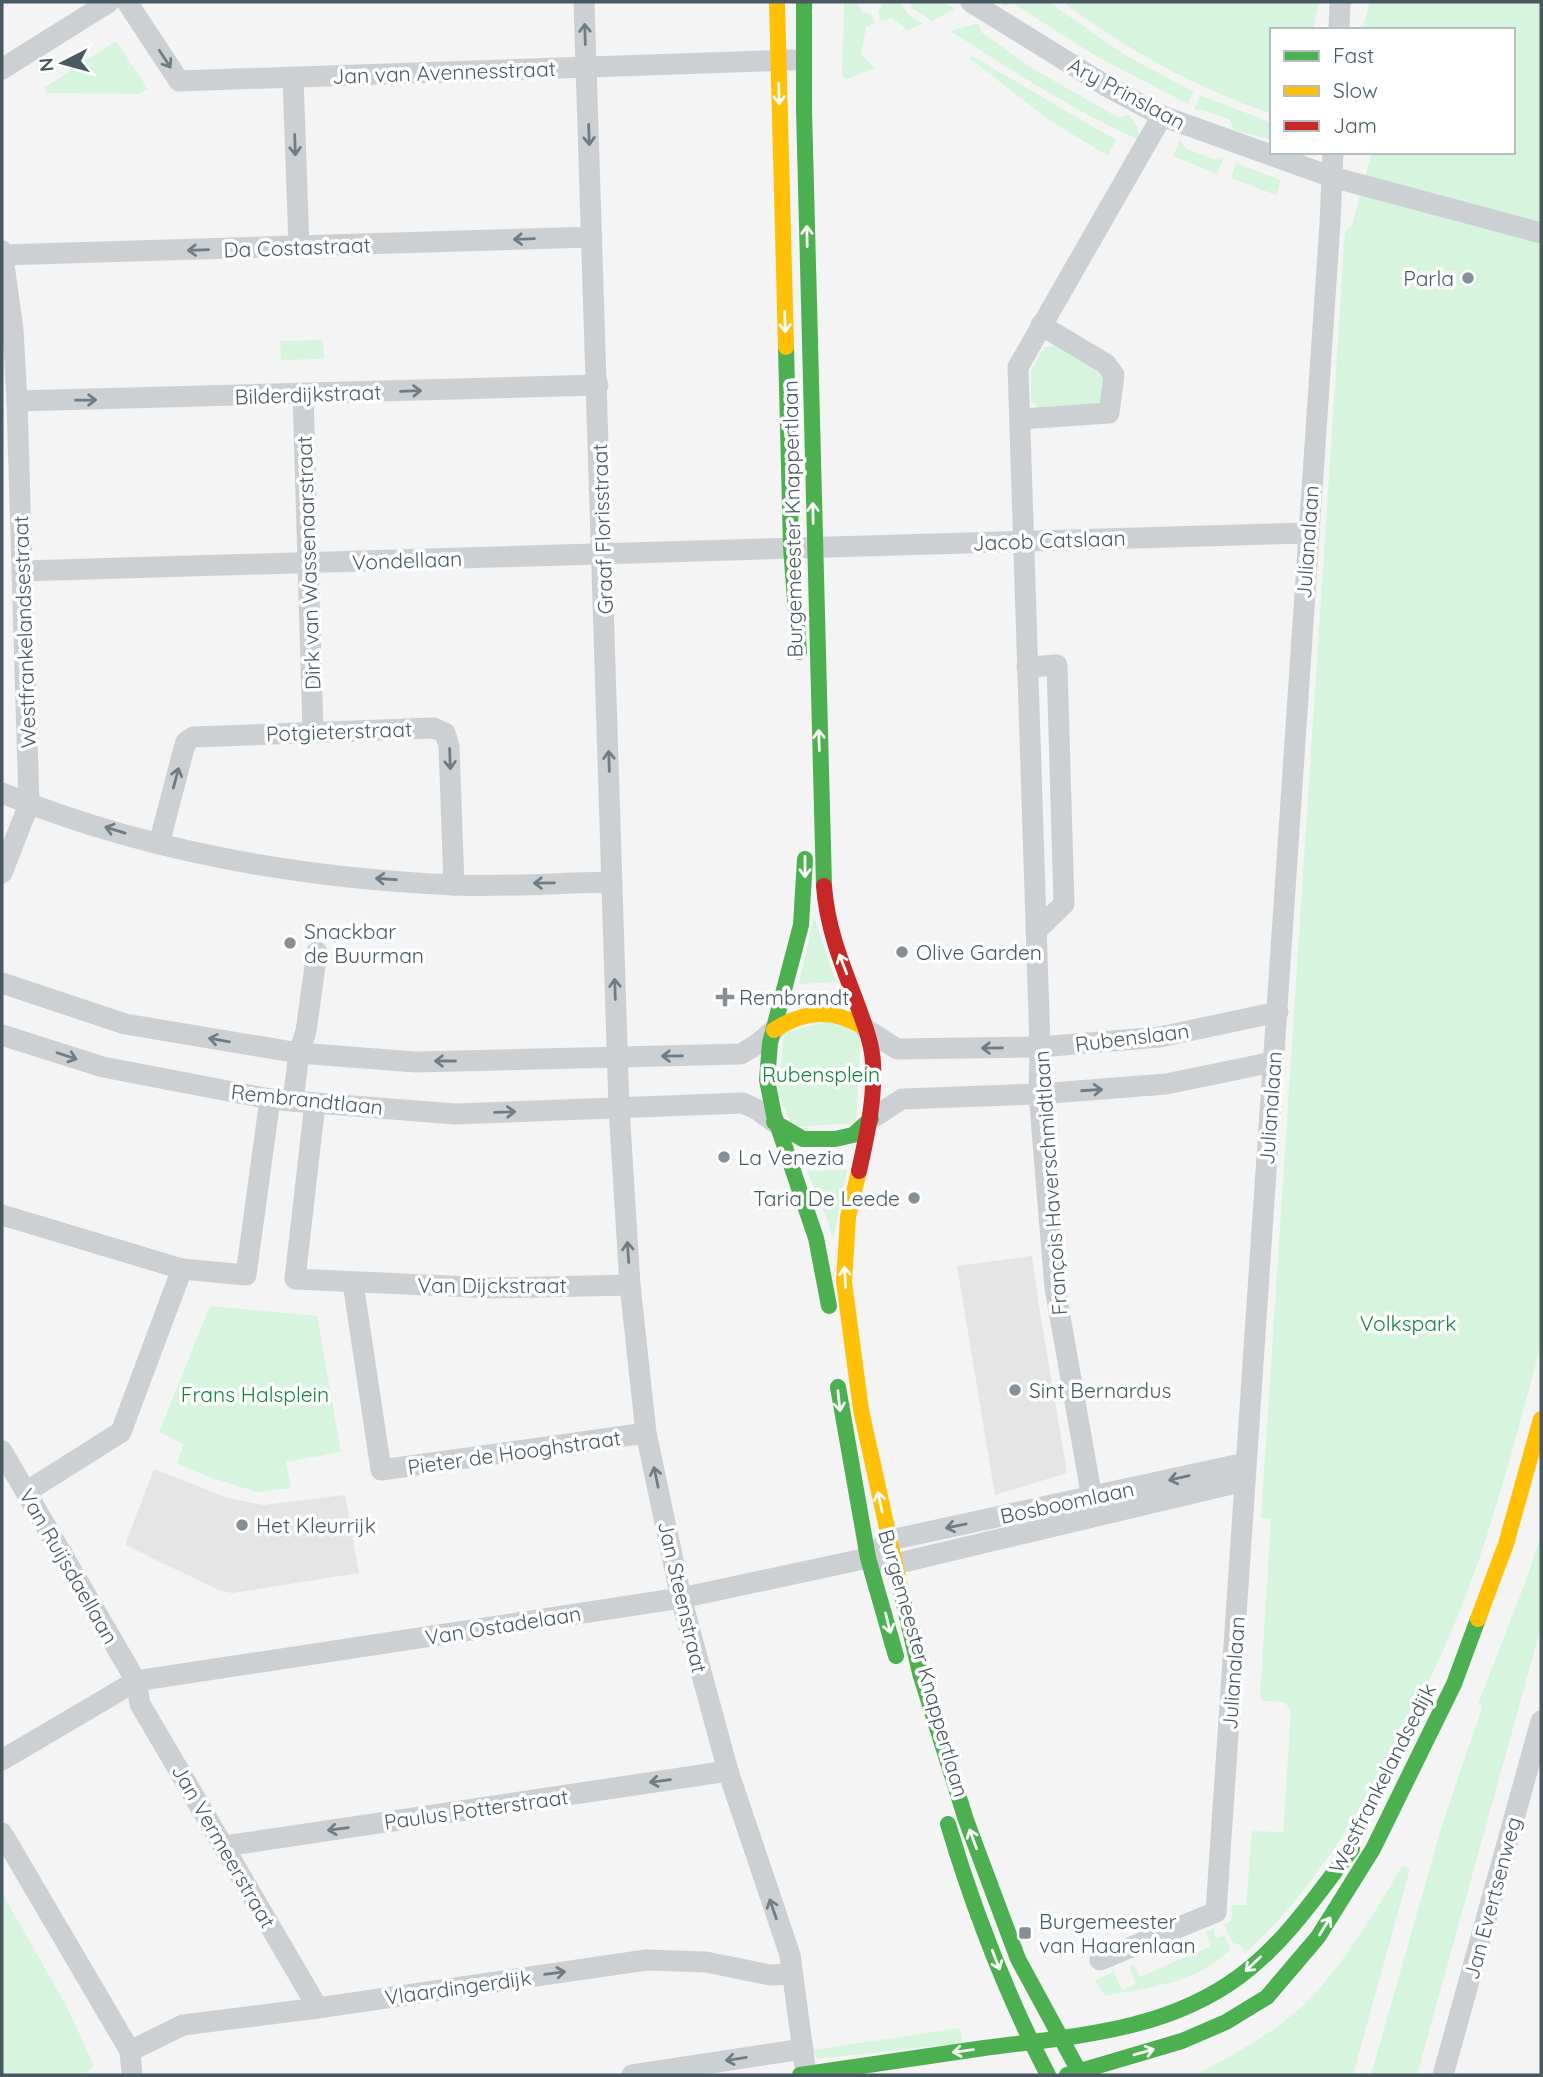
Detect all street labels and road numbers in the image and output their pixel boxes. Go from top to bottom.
street label: Ary Prinslaan [1064,51,1190,135]
street label: Jan van Avennesstraat [332,55,556,89]
street label: Da Costastraat [223,231,371,263]
street label: Bilderdijkstraat [234,378,382,410]
street label: Burgemeester Knappertlaan [777,380,807,658]
street label: Dirk van Wassenaarstraat [291,436,325,690]
street label: Graaf Florisstraat [586,443,618,615]
street label: Julianalaan [1290,484,1324,600]
street label: Westfrankelandsestraat [7,515,41,749]
street label: Jacob Catslaan [972,524,1126,556]
street label: Vondellaan [351,545,463,575]
street label: Potgieterstraat [266,715,412,747]
street label: Rubenslaan [1073,1017,1191,1057]
street label: François Haverschmidtlaan [1028,1050,1072,1316]
street label: Julianalaan [1253,1050,1287,1166]
street label: Rembrandtlaan [230,1078,384,1120]
street label: Van Dijckstraat [417,1272,567,1298]
street label: Pieter de Hooghstraat [406,1424,622,1480]
street label: Bosboomlaan [998,1475,1136,1529]
street label: Van Ruijsdaellaan [14,1484,124,1648]
street label: Jan Steenstraat [653,1519,713,1675]
street label: Burgemeester Knappertlaan [873,1526,975,1800]
street label: Van Ostadelaan [423,1600,583,1650]
street label: Julianalaan [1216,1615,1250,1731]
street label: Westfrankelandsedijk [1323,1679,1441,1877]
street label: Jan Vermeerstraat [167,1760,281,1932]
street label: Paulus Potterstraat [382,1783,570,1835]
street label: Jan Evertsenweg [1458,1814,1526,1982]
street label: Vlaardingerdijk [383,1964,533,2010]

